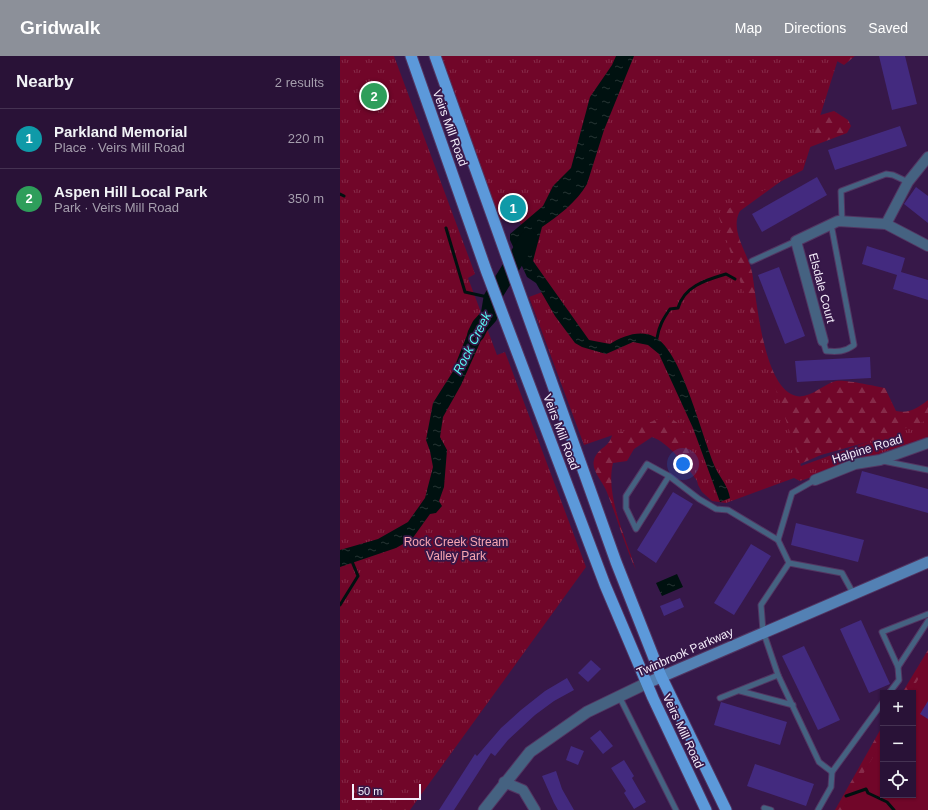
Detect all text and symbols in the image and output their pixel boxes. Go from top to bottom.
text: Gridwalk [20,17,100,38]
text: Map [735,20,762,36]
text: Directions [784,20,846,36]
text: Saved [868,20,908,36]
text: Nearby [16,72,74,91]
text: 2 results [275,75,324,90]
pin: 2 [361,81,387,111]
street label: Veirs Mill Road [430,88,470,168]
text: Parkland Memorial [54,123,187,140]
text: 1 [25,131,33,146]
text: 220 m [288,131,324,146]
text: Place · Veirs Mill Road [54,140,185,155]
text: Aspen Hill Local Park [54,183,207,200]
text: 2 [25,191,33,206]
text: 350 m [288,191,324,206]
pin: 1 [500,193,526,223]
text: Park · Veirs Mill Road [54,200,179,215]
street label: Elsdale Court [806,251,838,325]
water label: Rock Creek [450,308,495,377]
street label: Veirs Mill Road [540,392,582,472]
street label: Halpine Road [830,432,904,466]
your location [673,454,693,474]
park label: Rock Creek Stream Valley Park [404,535,508,563]
street label: Twinbrook Parkway [635,624,735,680]
map controls [880,690,916,798]
button: + [880,690,916,726]
street label: Veirs Mill Road [660,692,706,770]
button: − [880,726,916,762]
button: locate [880,762,916,798]
scale bar [352,782,421,801]
text: 50 m [358,785,382,797]

